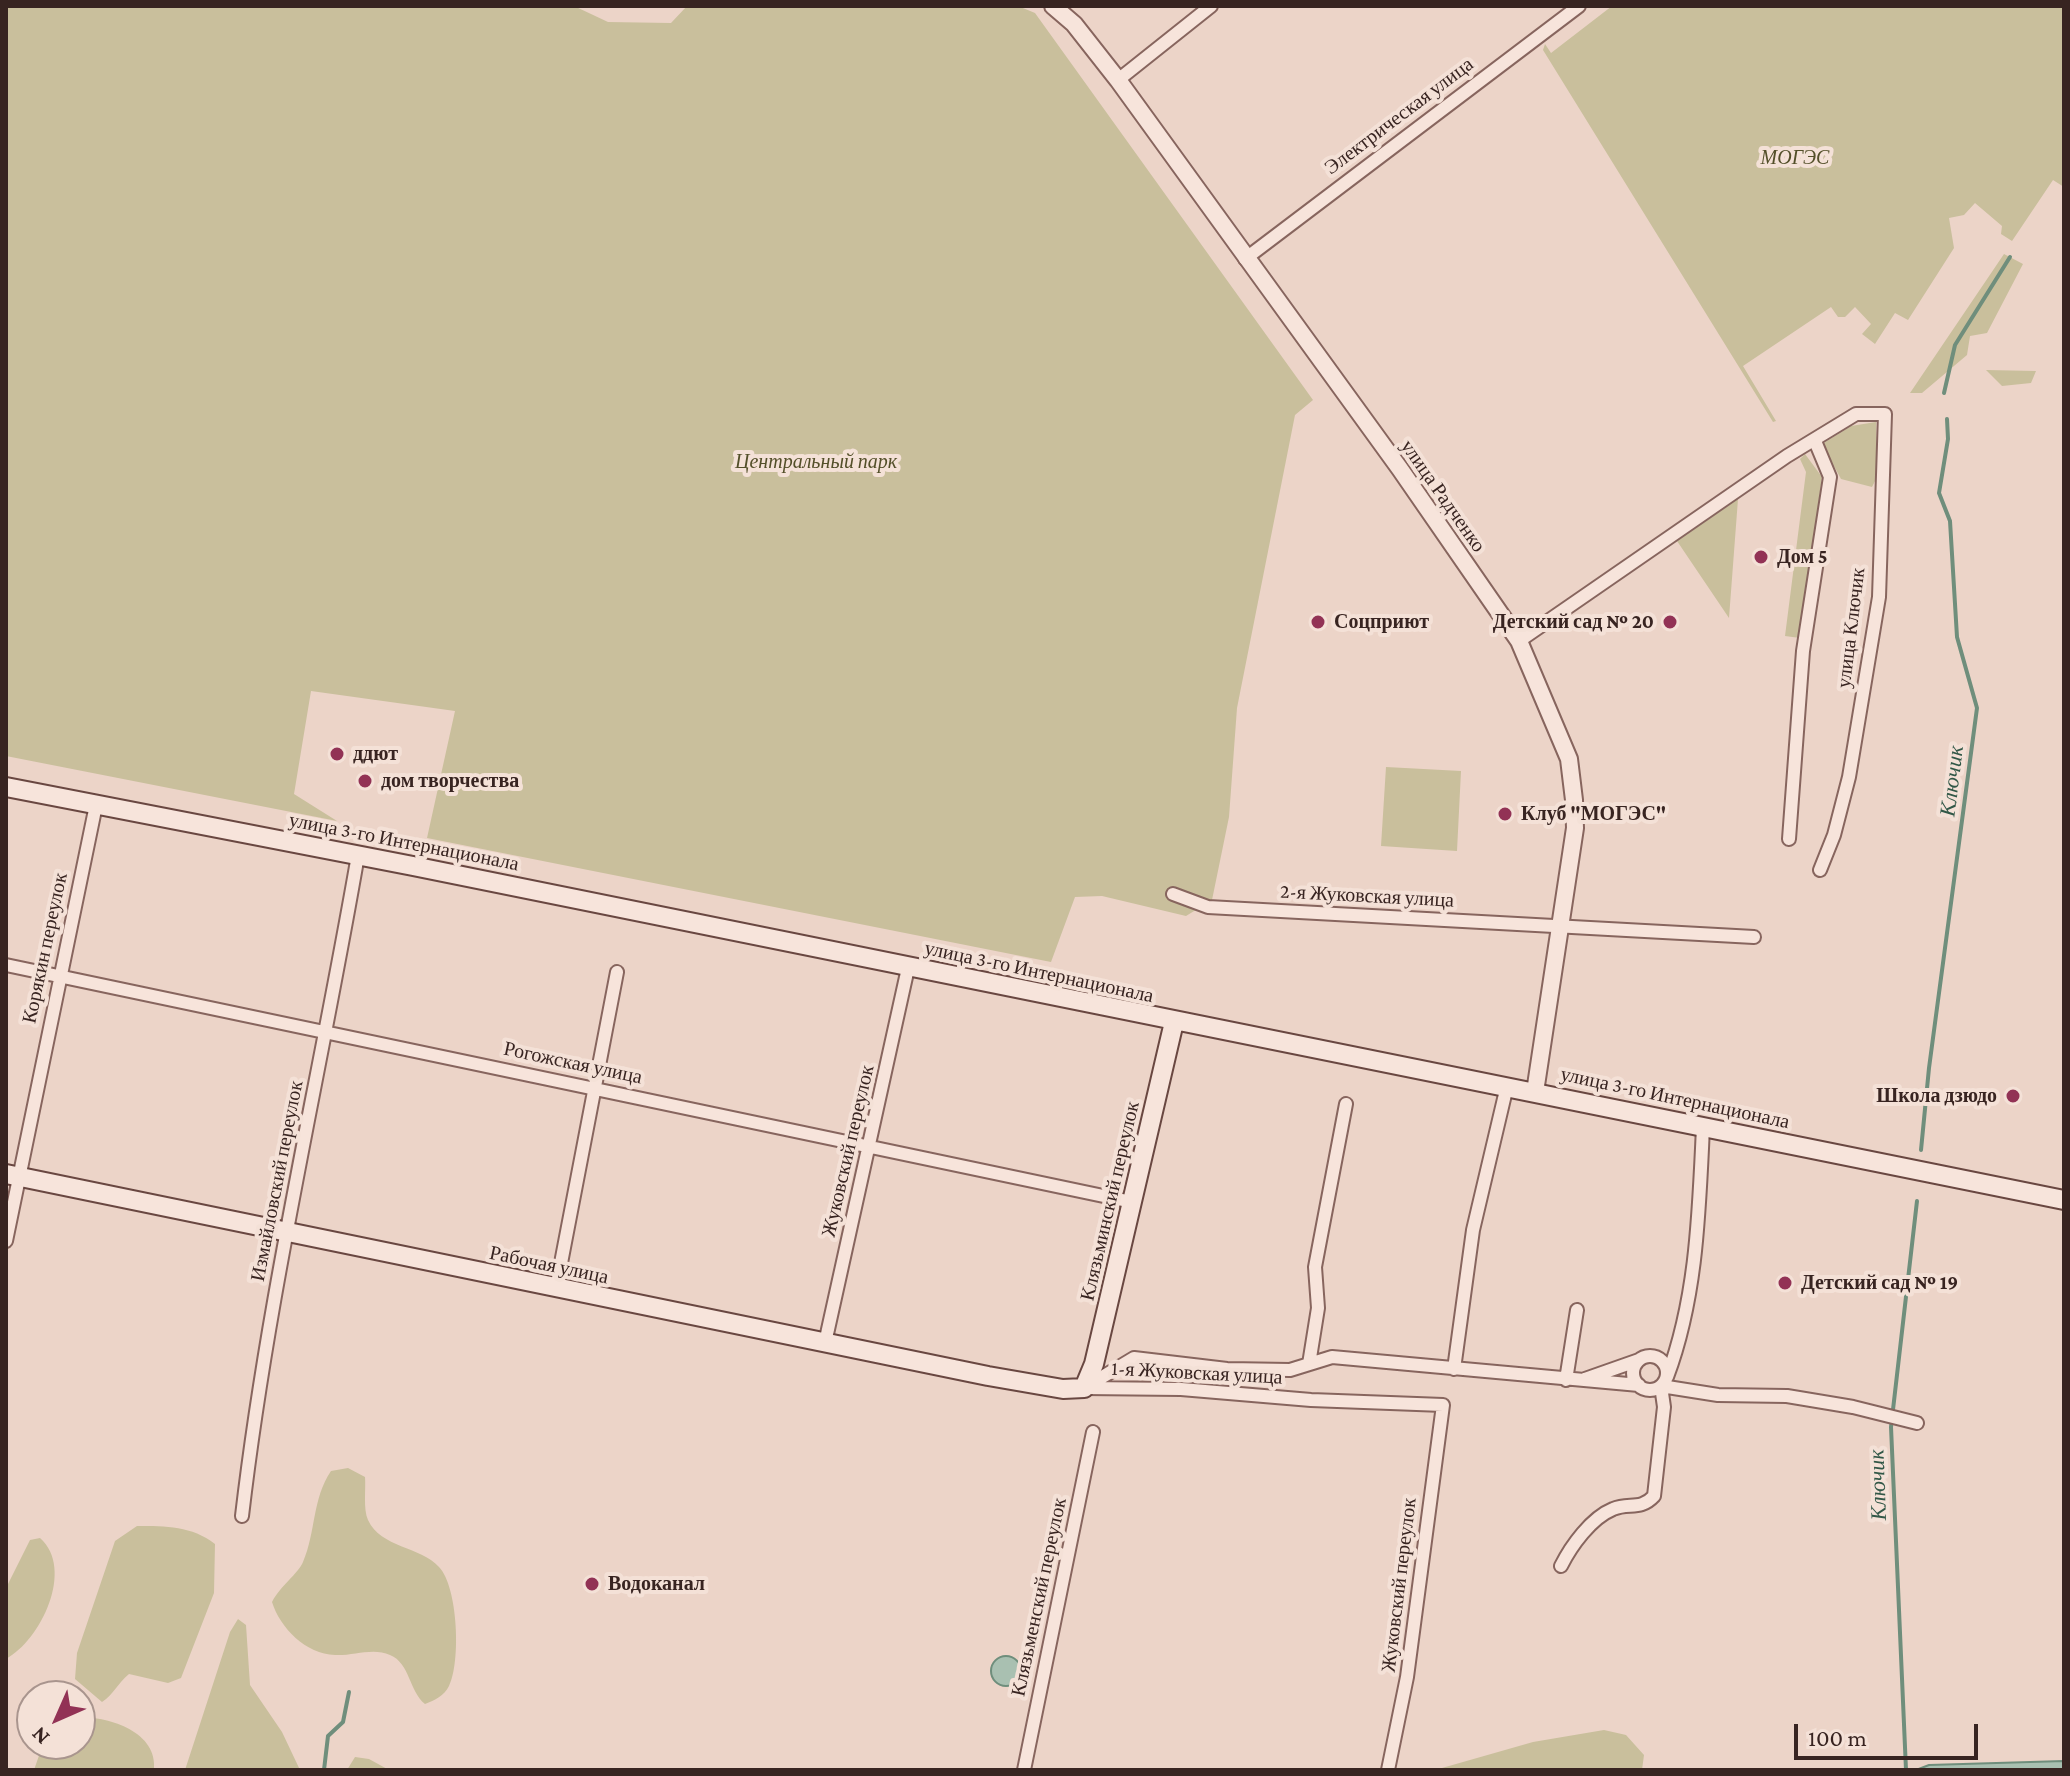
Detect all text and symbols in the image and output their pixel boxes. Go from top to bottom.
street label: Электрическая улица [1320,52,1478,180]
park label: МОГЭС [1761,146,1829,170]
street label: улица Радченко [1395,435,1491,557]
park label: Центральный парк [735,450,897,474]
place label: Дом 5 [1777,545,1828,569]
marker: Дом 5 [1752,548,1770,566]
street label: улица Ключик [1832,566,1870,690]
place label: Соцприют [1334,610,1429,634]
place label: Детский сад № 20 [1493,610,1654,634]
marker: Соцприют [1309,613,1327,631]
marker: Детский сад № 20 [1661,613,1679,631]
place label: ддют [353,742,398,766]
water label: Ключик [1935,744,1969,818]
marker: ддют [328,745,346,763]
place label: дом творчества [381,769,519,793]
marker: дом творчества [356,772,374,790]
place label: Клуб "МОГЭС" [1521,802,1666,826]
marker: Клуб "МОГЭС" [1496,805,1514,823]
street label: улица 3-го Интернационала [287,808,521,876]
street label: Корякин переулок [17,871,73,1025]
street label: 2-я Жуковская улица [1279,879,1455,913]
street label: улица 3-го Интернационала [922,936,1156,1008]
street label: Рогожская улица [502,1037,644,1089]
street label: улица 3-го Интернационала [1558,1062,1792,1134]
street label: Жуковский переулок [817,1063,879,1239]
street label: Измайловский переулок [246,1079,308,1283]
place label: Школа дзюдо [1876,1084,1997,1108]
marker: Школа дзюдо [2004,1087,2022,1105]
street label: Клязьминский переулок [1075,1099,1145,1303]
street label: Рабочая улица [487,1241,611,1289]
place label: Детский сад № 19 [1801,1271,1958,1295]
marker: Детский сад № 19 [1776,1274,1794,1292]
street label: 1-я Жуковская улица [1111,1357,1283,1389]
water label: Ключик [1864,1449,1892,1521]
street label: Клязьменский переулок [1006,1496,1072,1698]
street label: Жуковский переулок [1376,1496,1422,1674]
place label: Водоканал [608,1572,705,1596]
marker: Водоканал [583,1575,601,1593]
north arrow [16,1680,96,1760]
scale bar [1798,1708,1982,1758]
text: N [26,1722,54,1750]
text: 100 m [1808,1724,1867,1751]

